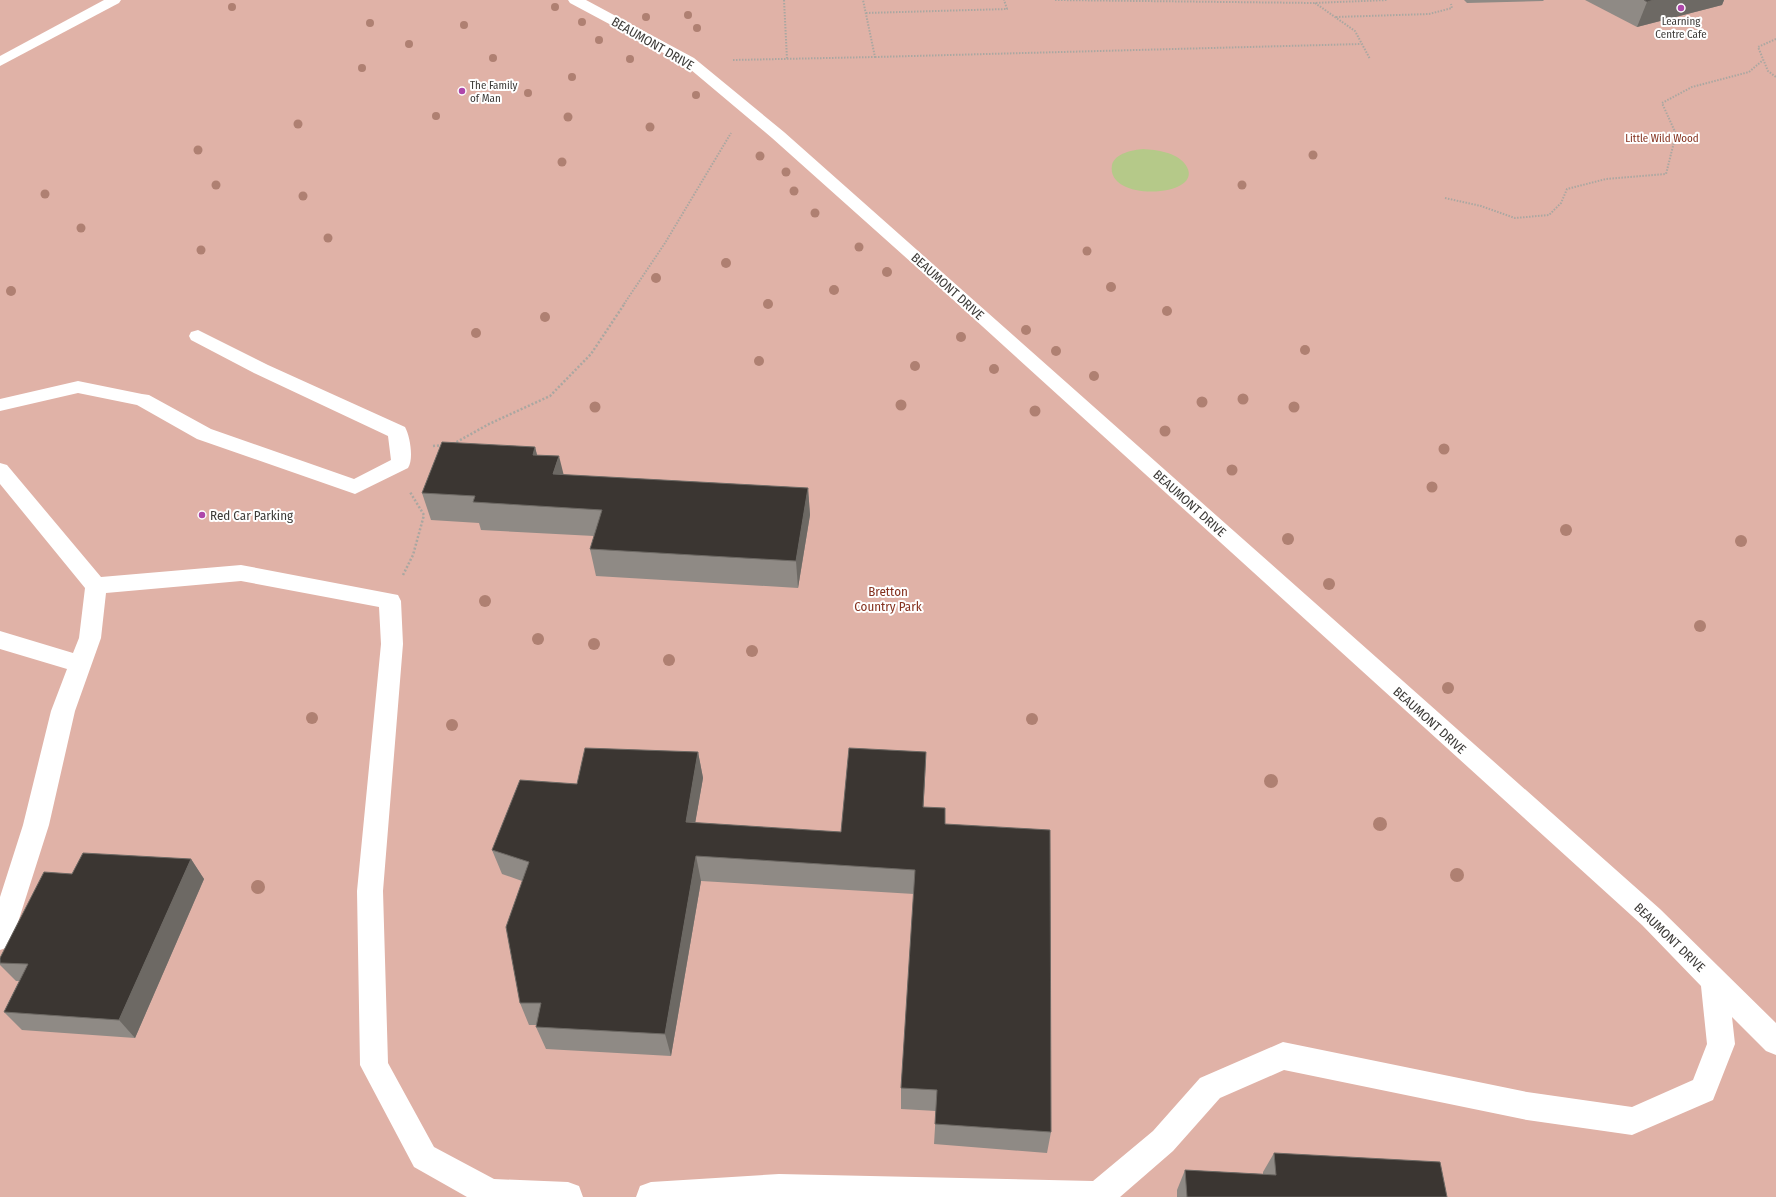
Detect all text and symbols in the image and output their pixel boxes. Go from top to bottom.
marker: Learning Centre Cafe [1676,3,1686,13]
street label: BEAUMONT DRIVE [609,14,697,73]
place label: Learning Centre Cafe [1655,15,1707,41]
place label: The Family of Man [470,79,517,105]
marker: The Family of Man [457,86,467,96]
park label: Little Wild Wood [1625,132,1699,145]
street label: BEAUMONT DRIVE [908,250,987,323]
street label: BEAUMONT DRIVE [1150,467,1229,540]
place label: Red Car Parking [210,508,294,523]
marker: Red Car Parking [197,510,207,520]
park label: Bretton Country Park [854,584,923,614]
street label: BEAUMONT DRIVE [1390,684,1469,757]
street label: BEAUMONT DRIVE [1631,900,1708,975]

